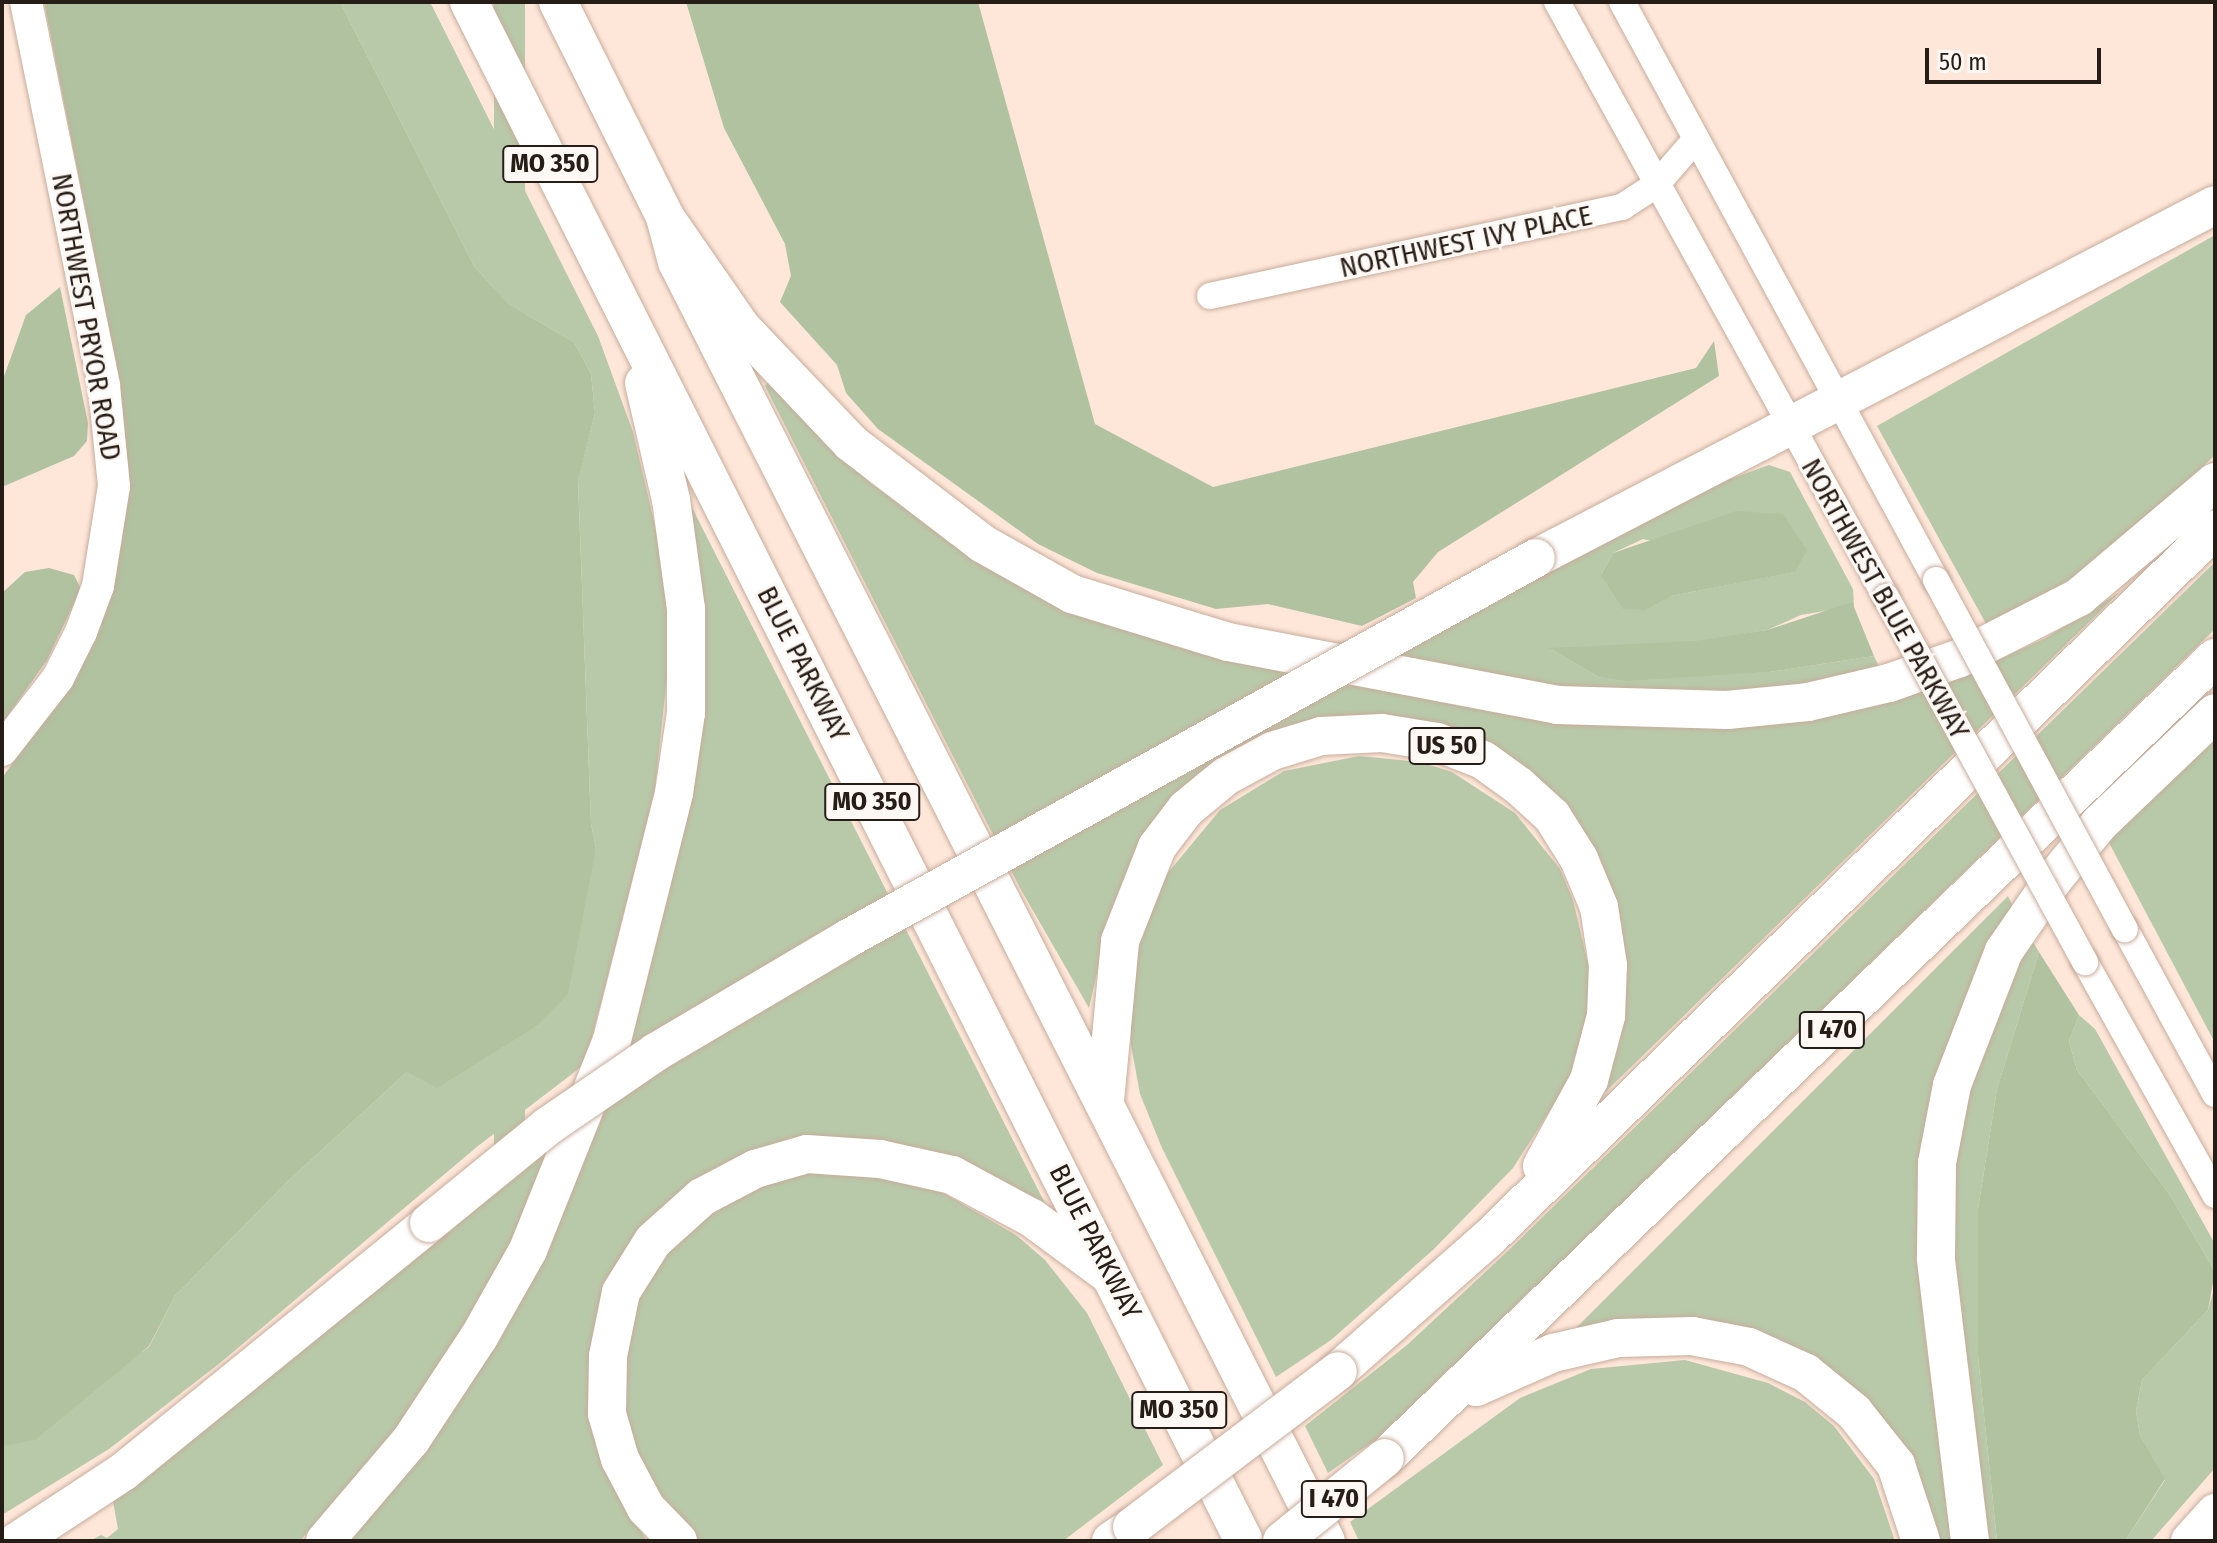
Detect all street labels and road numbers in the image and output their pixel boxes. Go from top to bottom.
road number: MO 350 [502,142,598,186]
street label: NORTHWEST PRYOR ROAD [44,171,128,463]
street label: NORTHWEST IVY PLACE [1337,199,1595,285]
street label: NORTHWEST BLUE PARKWAY [1794,453,1976,745]
street label: BLUE PARKWAY [750,581,856,747]
road number: US 50 [1407,724,1487,768]
road number: MO 350 [824,780,920,824]
road number: I 470 [1798,1008,1866,1052]
street label: BLUE PARKWAY [1042,1159,1148,1325]
road number: MO 350 [1131,1388,1227,1432]
road number: I 470 [1300,1477,1368,1521]

